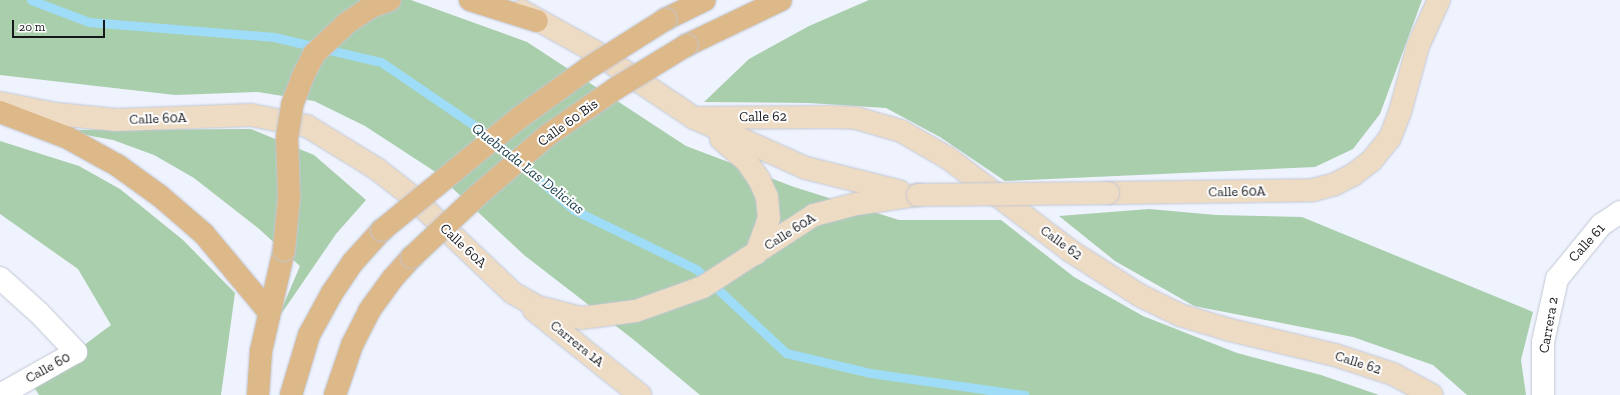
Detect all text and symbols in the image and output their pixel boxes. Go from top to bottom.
scale bar [14,12,107,38]
text: 20 m [19,20,45,34]
street label: Calle 60 Bis [535,96,601,150]
street label: Calle 62 [739,108,787,126]
street label: Calle 60A [129,110,187,128]
water label: Quebrada Las Delicias [468,120,588,218]
street label: Calle 60A [1208,183,1266,201]
street label: Calle 60A [761,210,819,254]
street label: Calle 60A [436,220,490,272]
street label: Calle 61 [1565,220,1609,266]
street label: Calle 62 [1037,222,1085,264]
street label: Carrera 2 [1536,295,1562,355]
street label: Carrera 1A [547,317,607,371]
street label: Calle 62 [1333,348,1383,378]
street label: Calle 60 [23,349,73,387]

